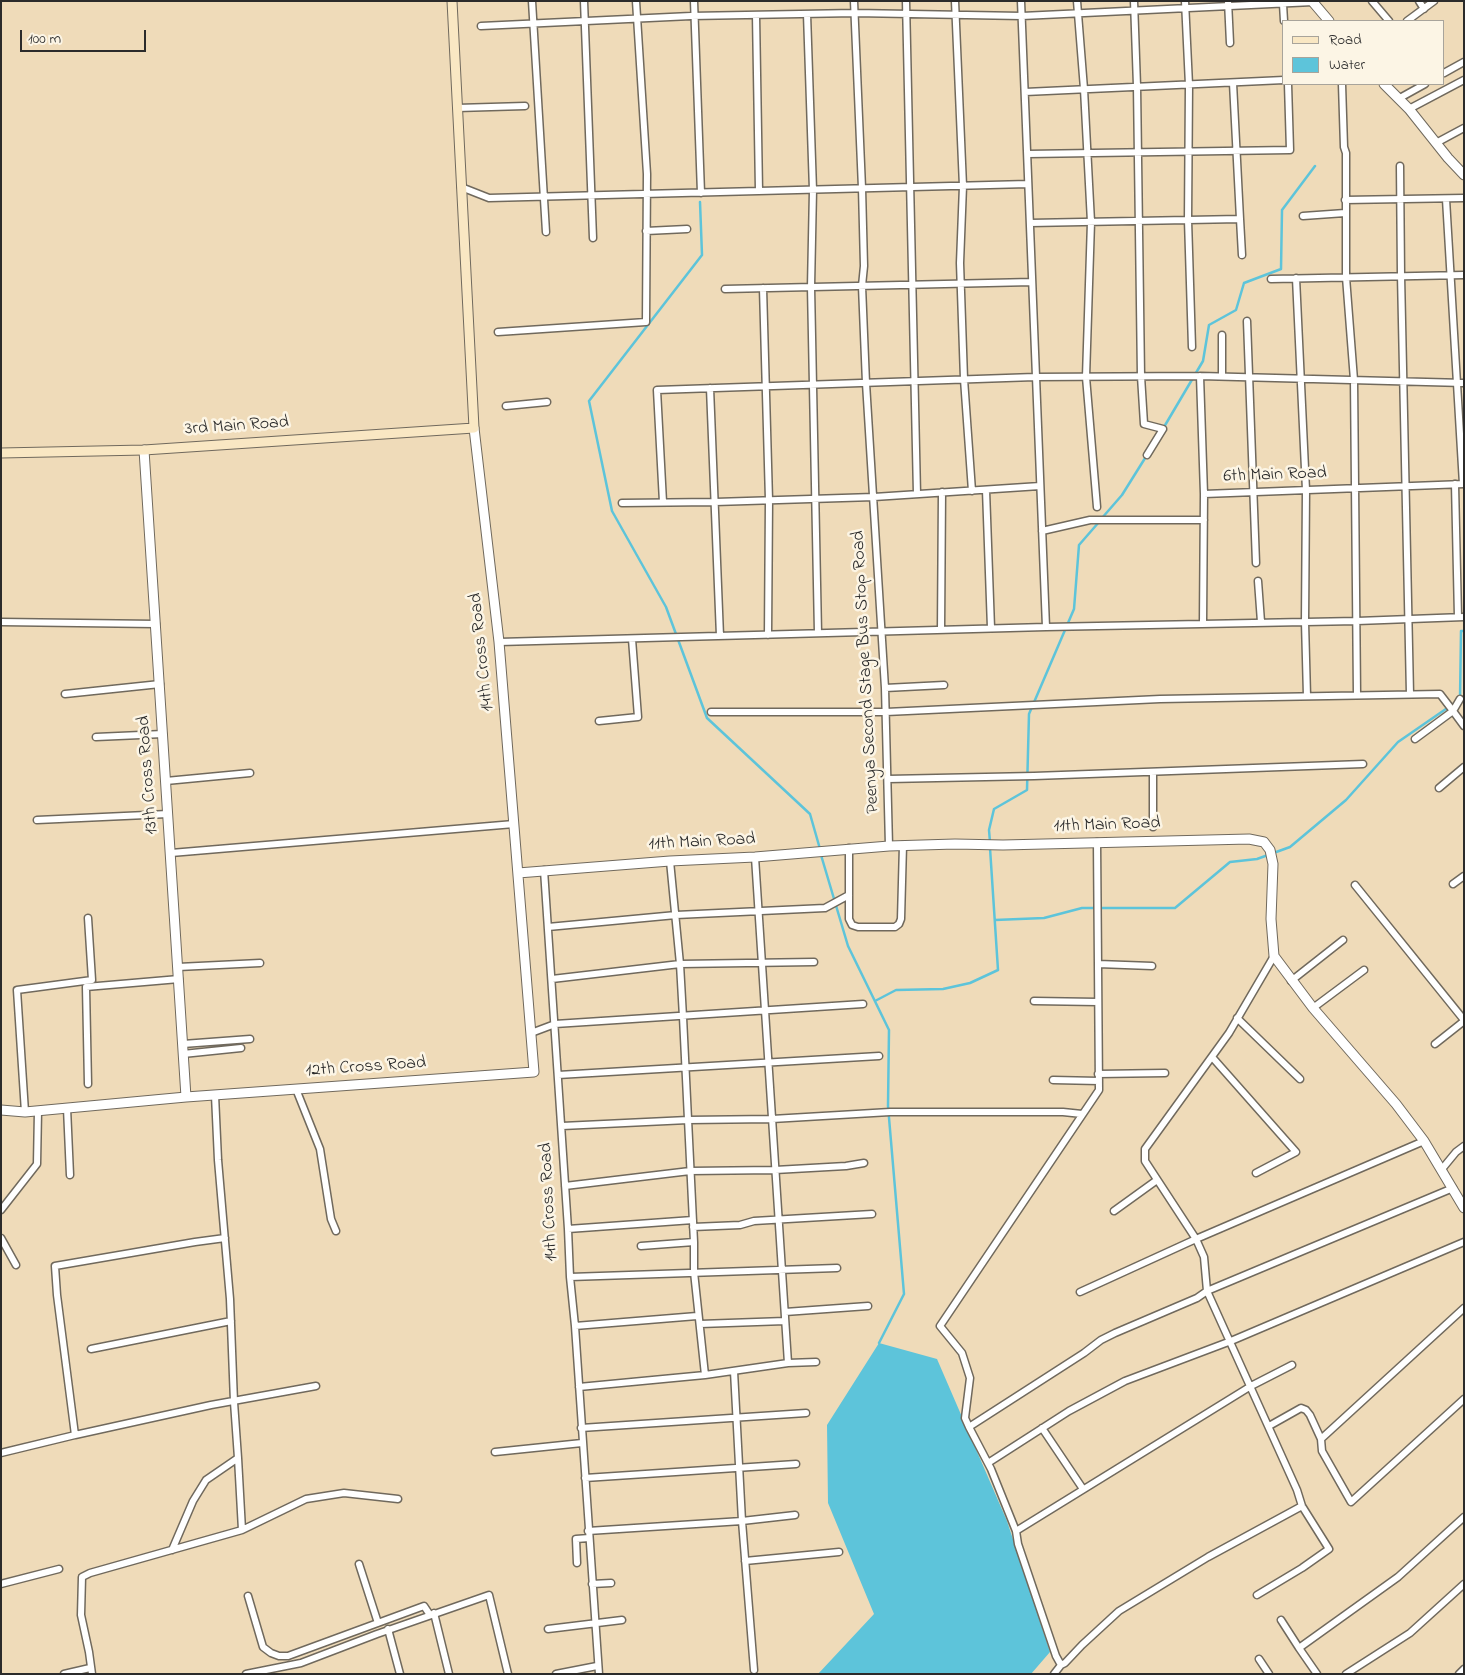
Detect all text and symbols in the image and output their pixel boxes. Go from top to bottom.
scale bar [22,20,149,52]
legend [1282,20,1445,85]
text: 100 m [28,28,61,50]
text: Road [1329,29,1362,51]
text: Water [1329,54,1365,76]
street label: 3rd Main Road [184,413,290,441]
street label: 6th Main Road [1223,463,1327,489]
street label: Peenya Second Stage Bus Stop Road [849,530,885,814]
street label: 14th Cross Road [466,592,500,712]
street label: 13th Cross Road [134,715,164,835]
street label: 11th Main Road [1053,813,1161,839]
street label: 11th Main Road [648,829,756,857]
street label: 12th Cross Road [305,1053,427,1083]
street label: 14th Cross Road [536,1142,564,1262]

